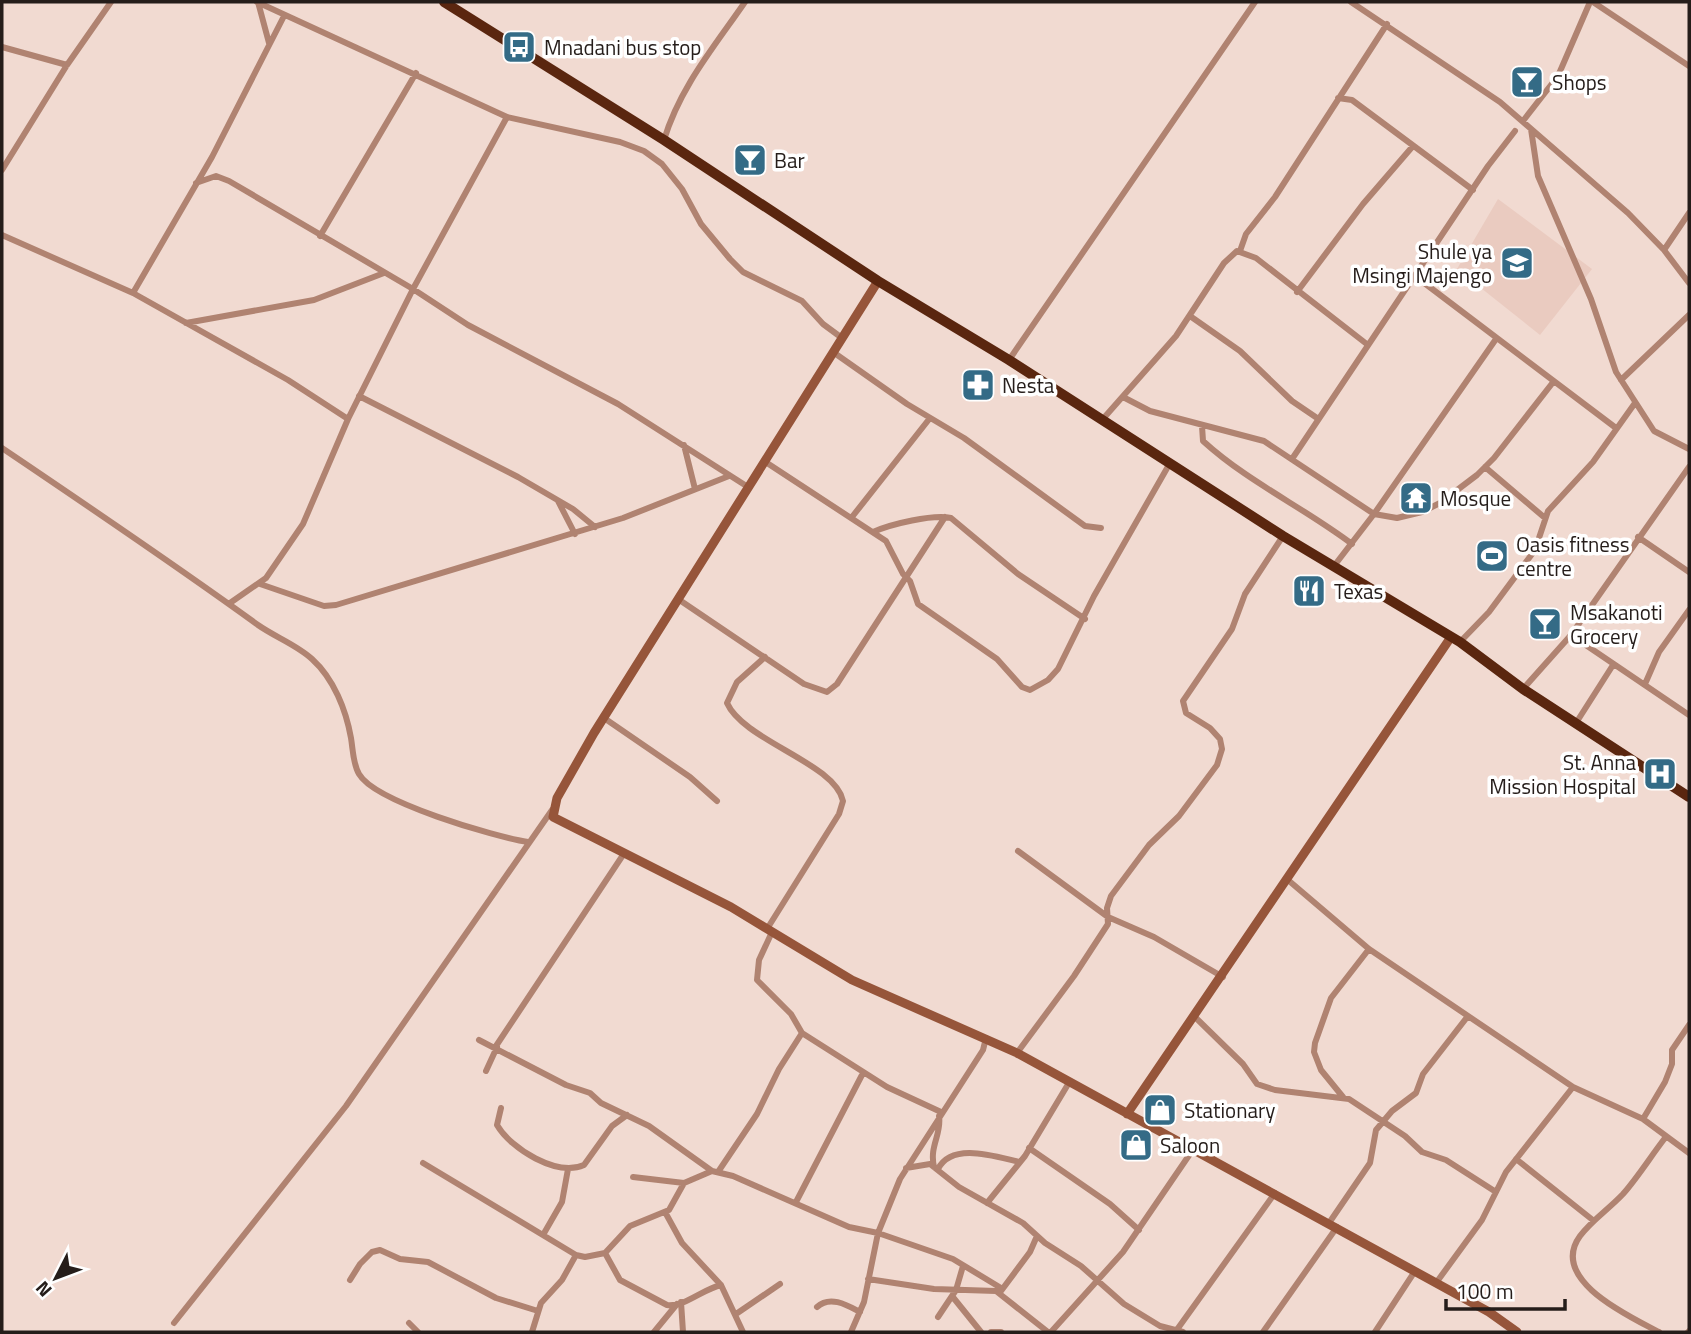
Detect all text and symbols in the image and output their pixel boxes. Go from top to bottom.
bus stop icon: Mnadani bus stop [500,28,538,66]
place label: Mnadani bus stop [544,31,701,63]
bar icon: Shops [1508,63,1546,101]
place label: Shops [1552,66,1607,98]
bar icon: Bar [731,141,769,179]
place label: Bar [774,144,805,176]
place label: Shule ya Msingi Majengo [1352,235,1492,291]
school or university icon: Shule ya Msingi Majengo [1498,244,1536,282]
pharmacy icon: Nesta [959,366,997,404]
place label: Nesta [1002,369,1055,401]
temple icon: Mosque [1397,479,1435,517]
place label: Mosque [1440,482,1511,514]
place label: Oasis fitness centre [1516,528,1629,584]
sports icon: Oasis fitness centre [1473,537,1511,575]
restaurant icon: Texas [1290,572,1328,610]
place label: Texas [1334,575,1383,607]
place label: Msakanoti Grocery [1570,596,1663,652]
bar icon: Msakanoti Grocery [1526,605,1564,643]
place label: St. Anna Mission Hospital [1489,746,1636,802]
hospital icon: St. Anna Mission Hospital [1641,755,1679,793]
shop icon: Stationary [1141,1091,1179,1129]
place label: Stationary [1184,1094,1275,1126]
shop icon: Saloon [1117,1126,1155,1164]
place label: Saloon [1160,1129,1220,1161]
north arrow [21,1243,91,1313]
scale bar [1446,1268,1565,1312]
text: N [28,1275,58,1304]
text: 100 m [1456,1275,1513,1307]

